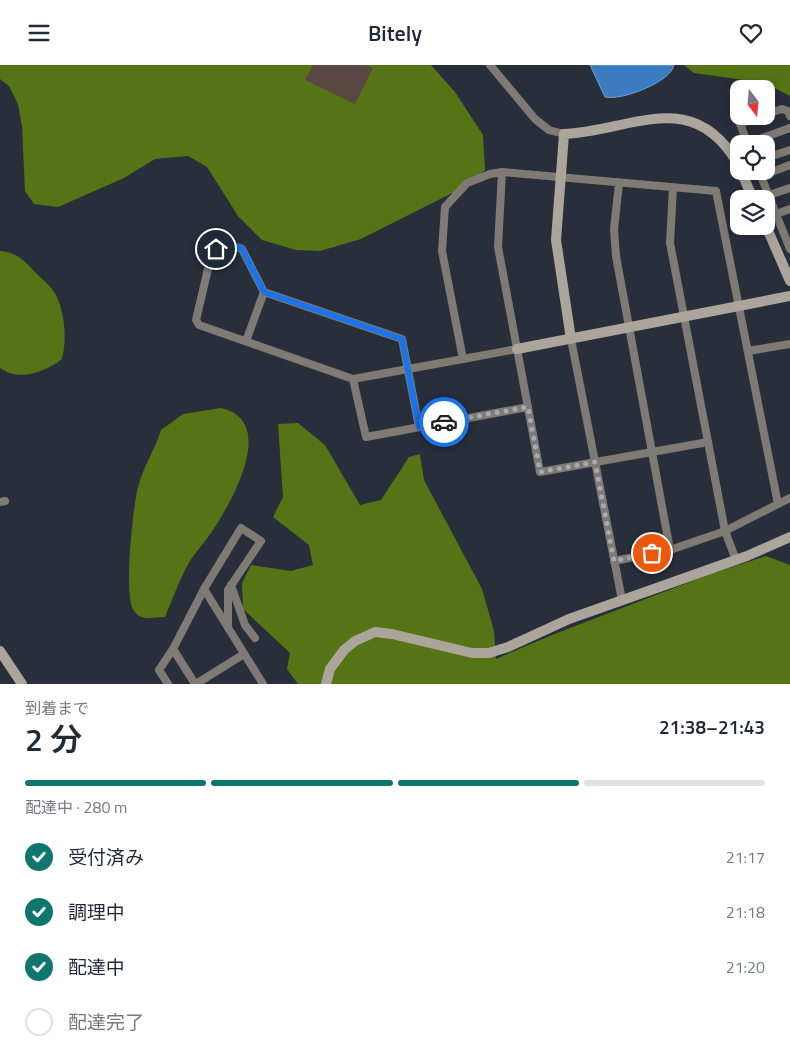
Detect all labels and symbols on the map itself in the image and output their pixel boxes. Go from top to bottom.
north arrow [730,80,775,125]
pin [195,228,237,270]
courier [419,397,469,447]
pin [631,532,673,574]

